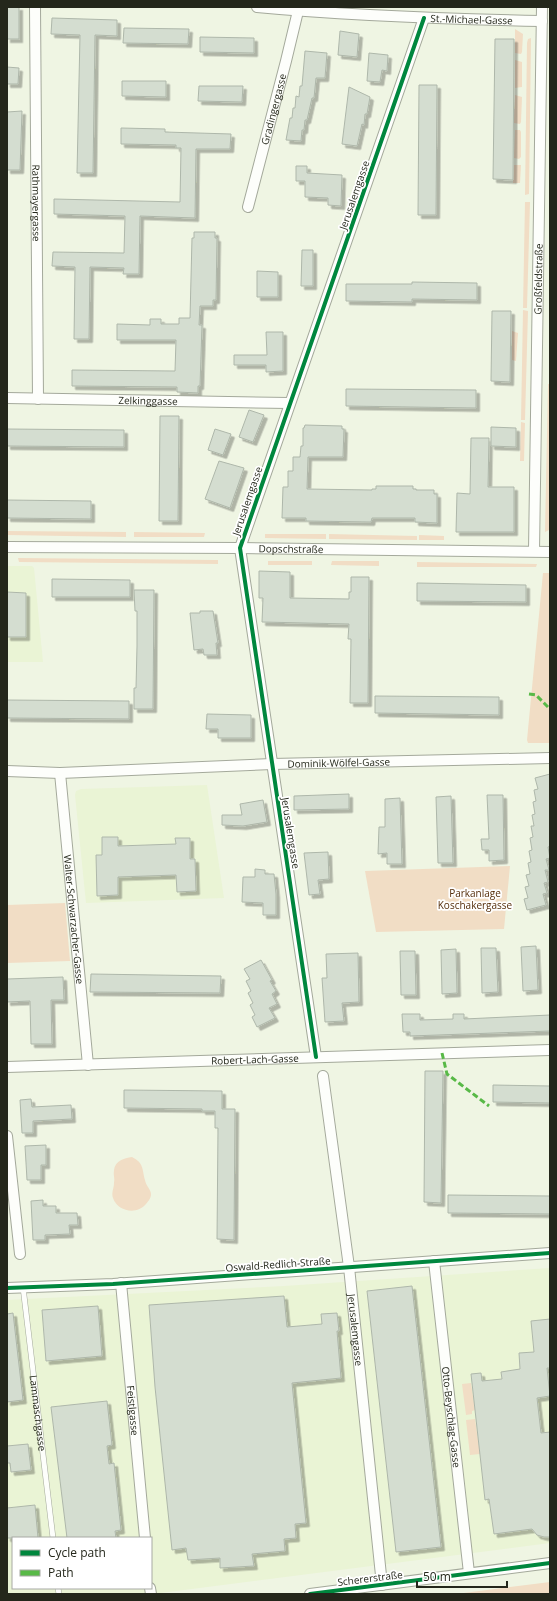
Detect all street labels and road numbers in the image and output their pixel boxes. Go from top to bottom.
street label: St.-Michael-Gasse [430,11,513,27]
street label: Gradingergasse [257,72,290,146]
street label: Jerusalemgasse [335,158,373,232]
street label: Rathmayergasse [29,164,44,242]
street label: Großfeldstraße [530,243,546,315]
street label: Zelkinggasse [118,393,178,408]
street label: Jerusalemgasse [228,464,266,538]
street label: Dopschstraße [258,541,324,556]
street label: Dominik-Wölfel-Gasse [287,754,391,771]
street label: Jerusalemgasse [278,795,304,870]
street label: Walter-Schwarzacher-Gasse [61,854,87,985]
street label: Robert-Lach-Gasse [211,1051,299,1068]
street label: Oswald-Redlich-Straße [225,1253,331,1275]
street label: Jerusalemgasse [345,1292,366,1367]
street label: Otto-Beyschlag-Gasse [439,1366,464,1469]
street label: Lammaschgasse [27,1374,50,1452]
street label: Feistlgasse [124,1385,142,1437]
street label: Schererstraße [337,1567,404,1589]

